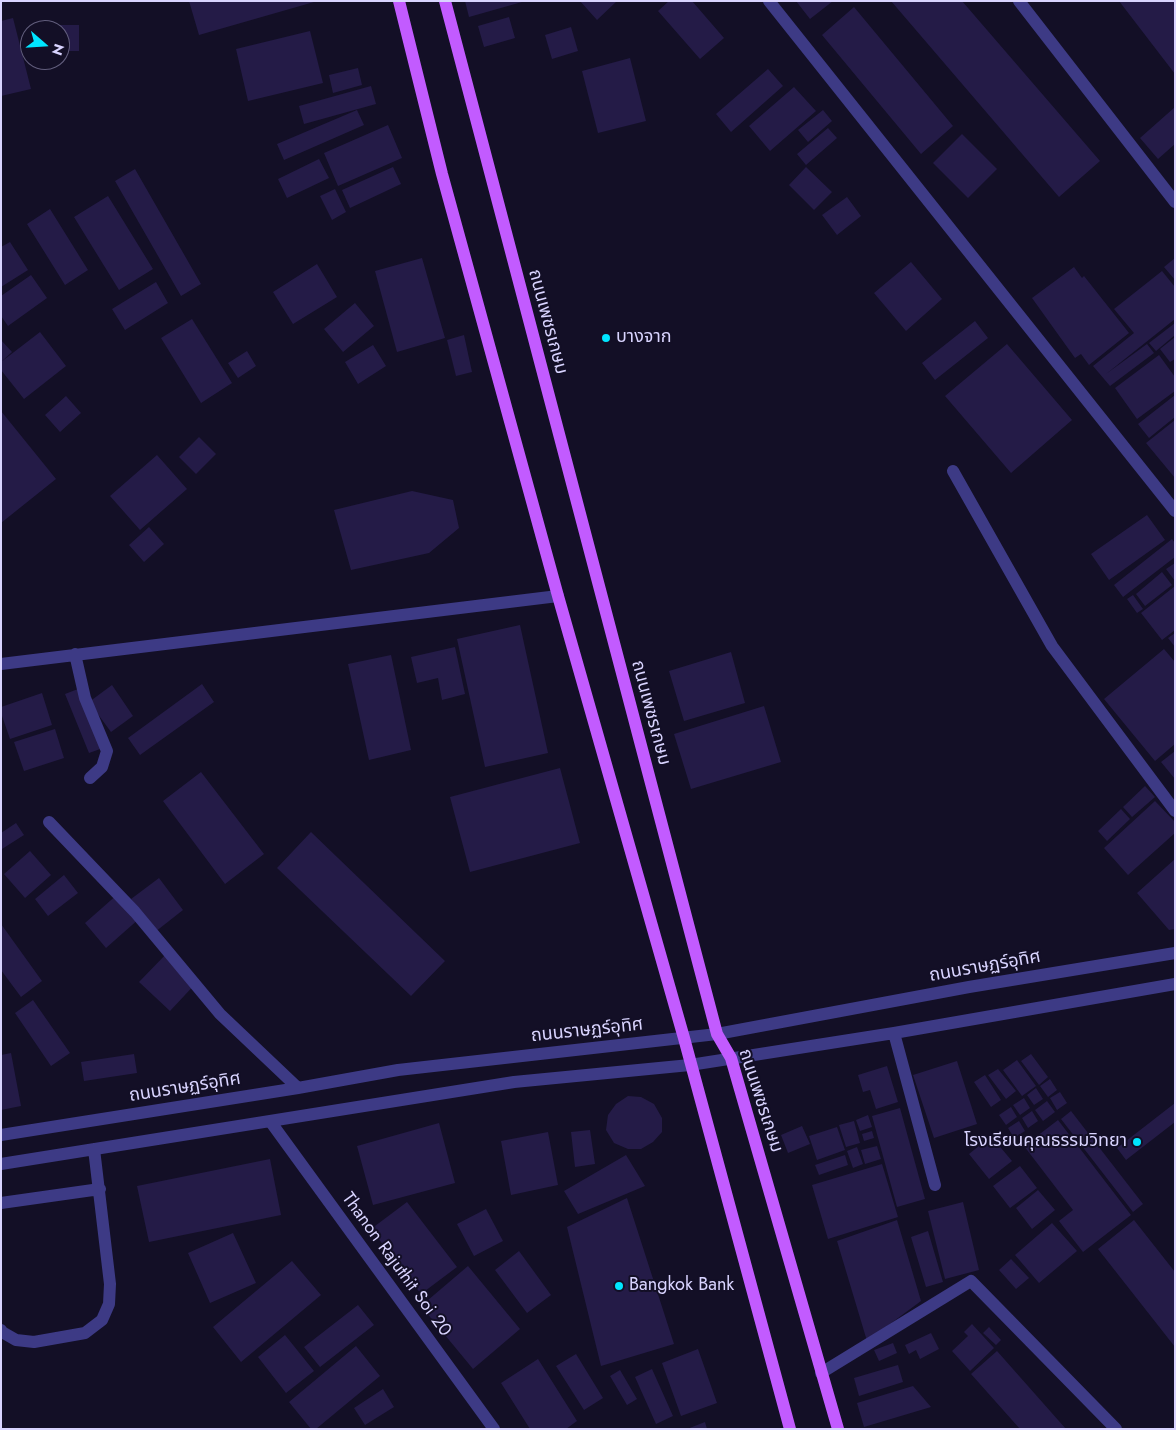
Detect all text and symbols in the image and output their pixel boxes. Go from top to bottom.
north arrow [20,20,70,70]
text: N [47,41,70,58]
street label: ถนนเพชรเกษม [523,267,571,377]
place label: บางจาก [616,327,672,349]
marker: บางจาก [600,332,612,344]
street label: ถนนเพชรเกษม [626,658,674,768]
street label: ถนนราษฏร์อุทิศ [928,947,1042,987]
street label: ถนนราษฏร์อุทิศ [530,1014,644,1048]
street label: ถนนเพชรเกษม [733,1046,787,1156]
street label: ถนนราษฏร์อุทิศ [128,1069,242,1107]
place label: โรงเรียนคุณธรรมวิทยา [964,1131,1127,1153]
marker: โรงเรียนคุณธรรมวิทยา [1131,1136,1143,1148]
street label: Thanon Rajuthit Soi 20 [337,1189,455,1341]
place label: Bangkok Bank [629,1275,734,1297]
marker: Bangkok Bank [613,1280,625,1292]

